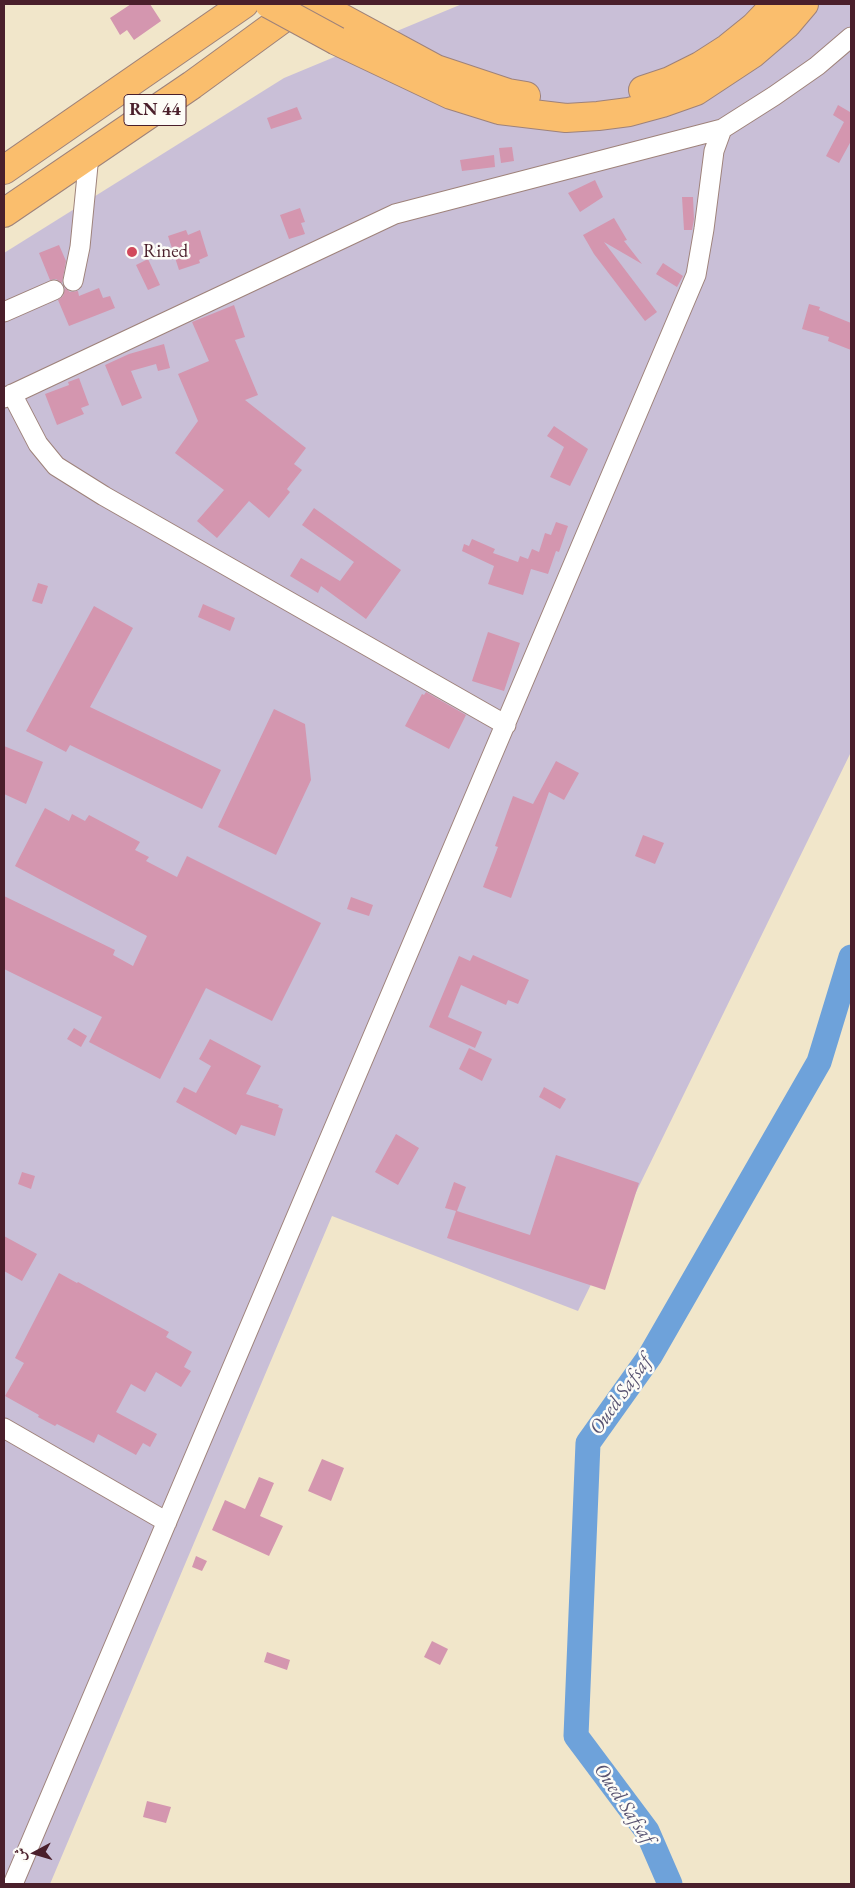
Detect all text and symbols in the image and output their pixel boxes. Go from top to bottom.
road number: RN 44 [124,94,186,126]
place label: Rined [143,241,188,263]
marker: Rined [125,245,139,259]
water label: Oued Safsaf [585,1350,657,1440]
water label: Oued Safsaf [588,1759,660,1849]
north arrow [10,1828,60,1878]
text: ش [10,1847,30,1862]

